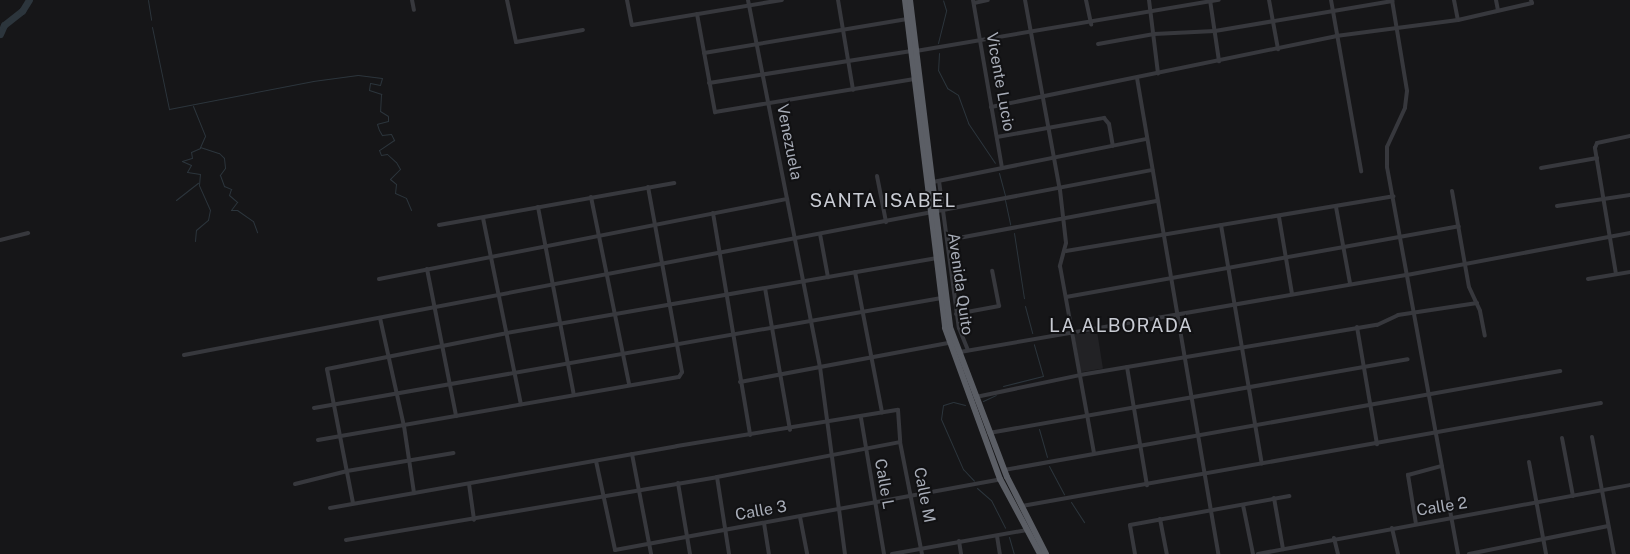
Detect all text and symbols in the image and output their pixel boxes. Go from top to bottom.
street label: Vicente Lucio [982,31,1018,133]
street label: Venezuela [772,102,806,182]
district label: SANTA ISABEL [808,190,958,212]
street label: Avenida Quito [943,232,977,336]
district label: LA ALBORADA [1048,315,1194,337]
street label: Calle L [870,457,898,511]
street label: Calle M [909,466,939,524]
street label: Calle 2 [1415,494,1469,520]
street label: Calle 3 [734,497,788,525]

